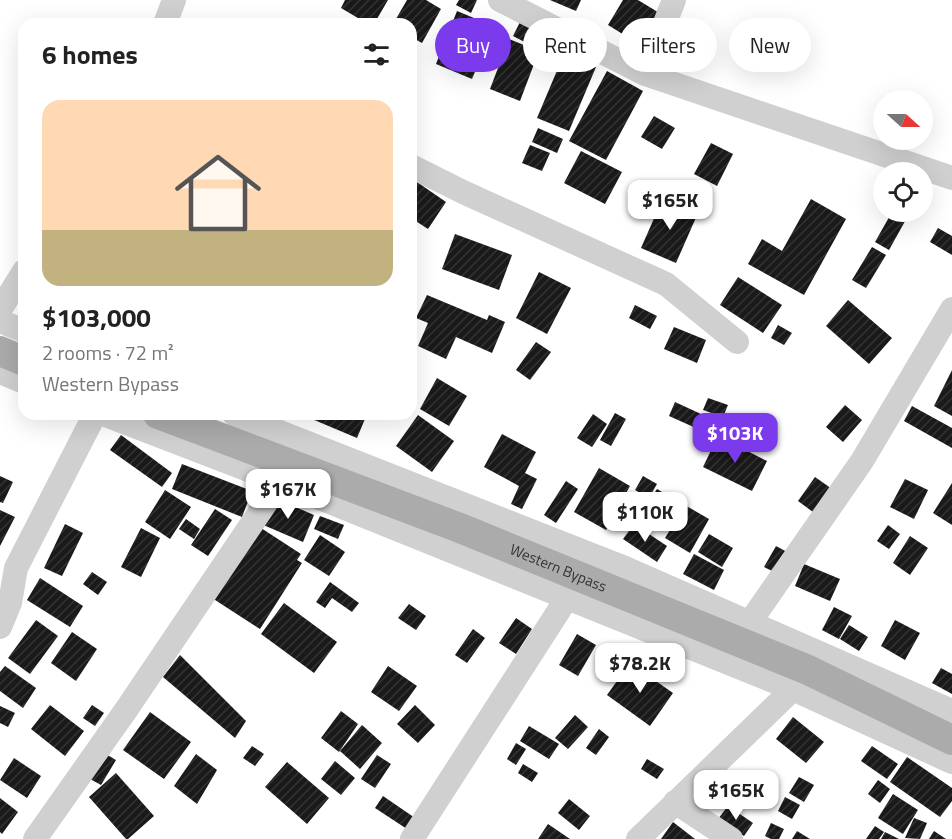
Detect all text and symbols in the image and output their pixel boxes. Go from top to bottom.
chip: Buy [435,18,511,72]
chip: Rent [523,18,607,72]
chip: Filters [619,18,717,72]
chip: New [729,18,811,72]
text: 6 homes [42,35,138,74]
icon: filters [360,38,393,71]
north arrow [873,90,933,150]
map controls [873,90,933,222]
icon: home [164,139,272,247]
button: locate [873,162,933,222]
pin: $165K [628,180,712,231]
text: $165K [642,184,698,215]
text: $103,000 [42,298,151,337]
text: 2 rooms · 72 m² [42,337,174,368]
text: Western Bypass [42,368,179,399]
pin: $103K [693,413,777,464]
text: $103K [707,417,763,448]
pin: $167K [246,469,330,520]
text: $167K [260,473,316,504]
pin: $110K [603,492,687,543]
text: $110K [617,496,673,527]
street label: Western Bypass [507,538,610,598]
pin: $78.2K [591,643,689,694]
text: $78.2K [609,647,671,678]
pin: $165K [694,770,778,821]
text: $165K [708,774,764,805]

